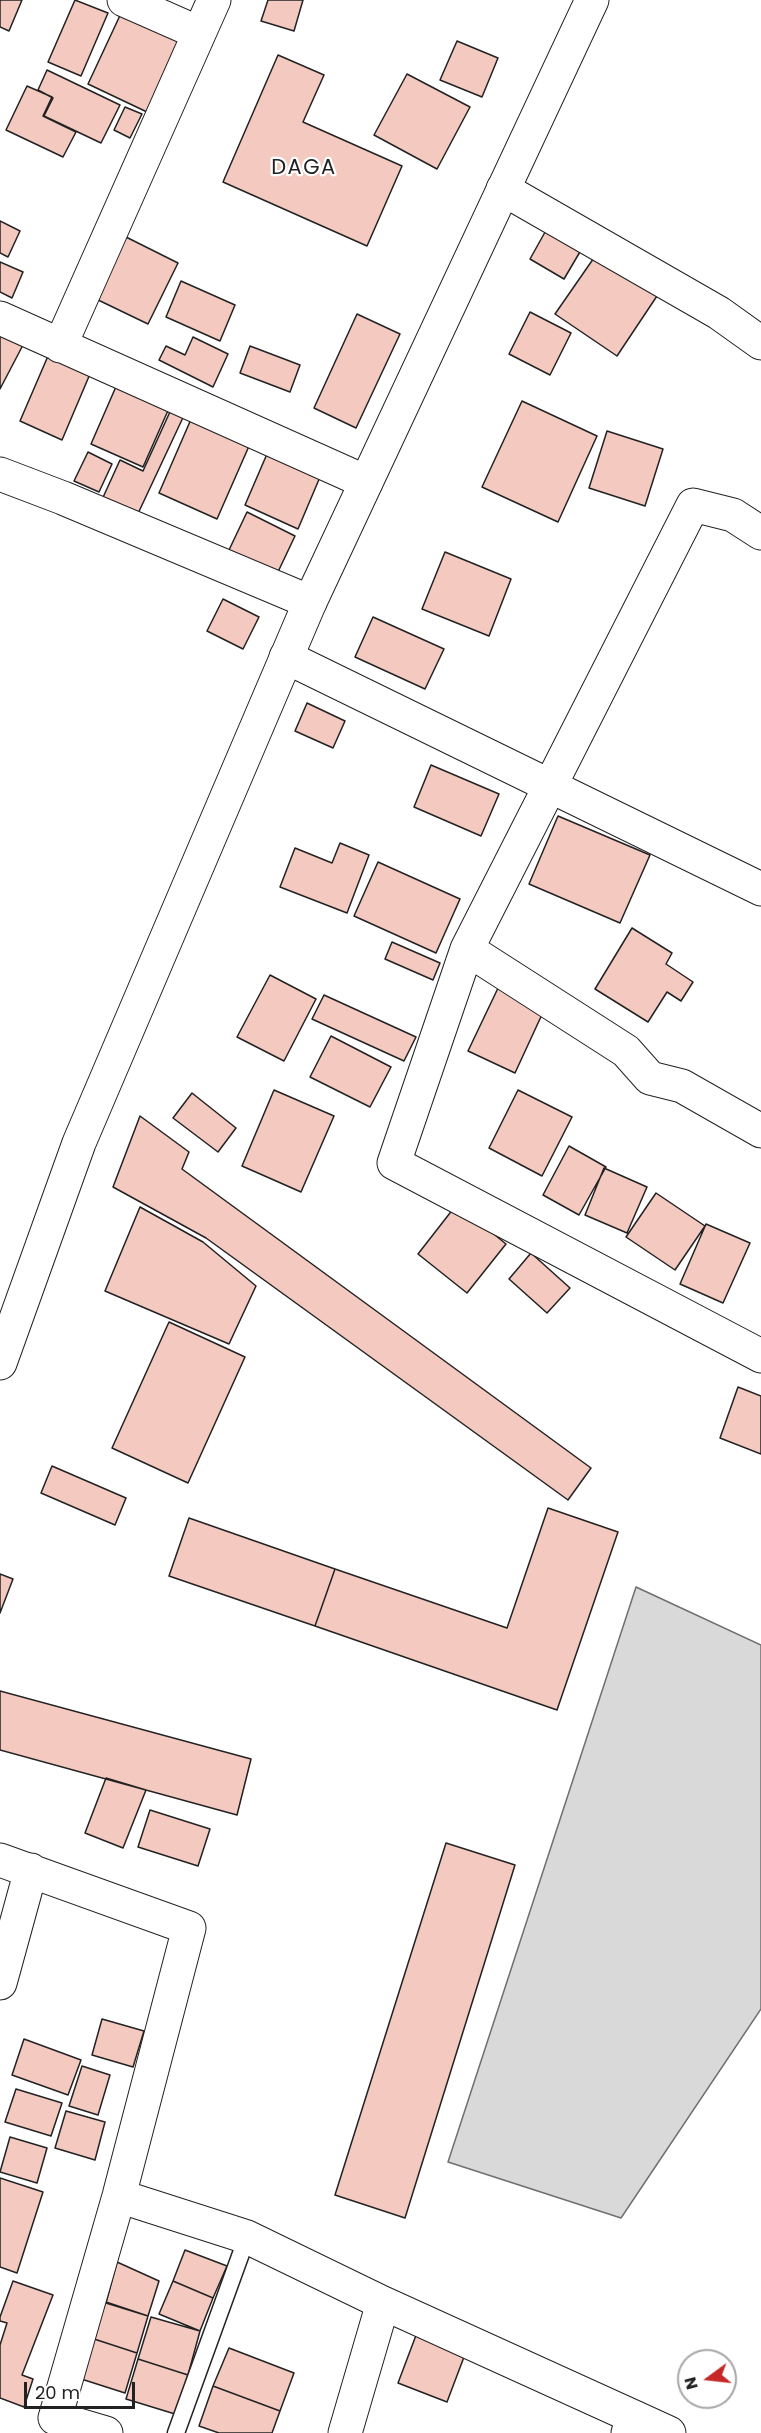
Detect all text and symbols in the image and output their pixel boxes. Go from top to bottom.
district label: DAGA [271,156,337,182]
north arrow [677,2349,737,2409]
scale bar [27,2370,138,2408]
text: N [678,2374,704,2392]
text: 20 m [35,2380,80,2405]

